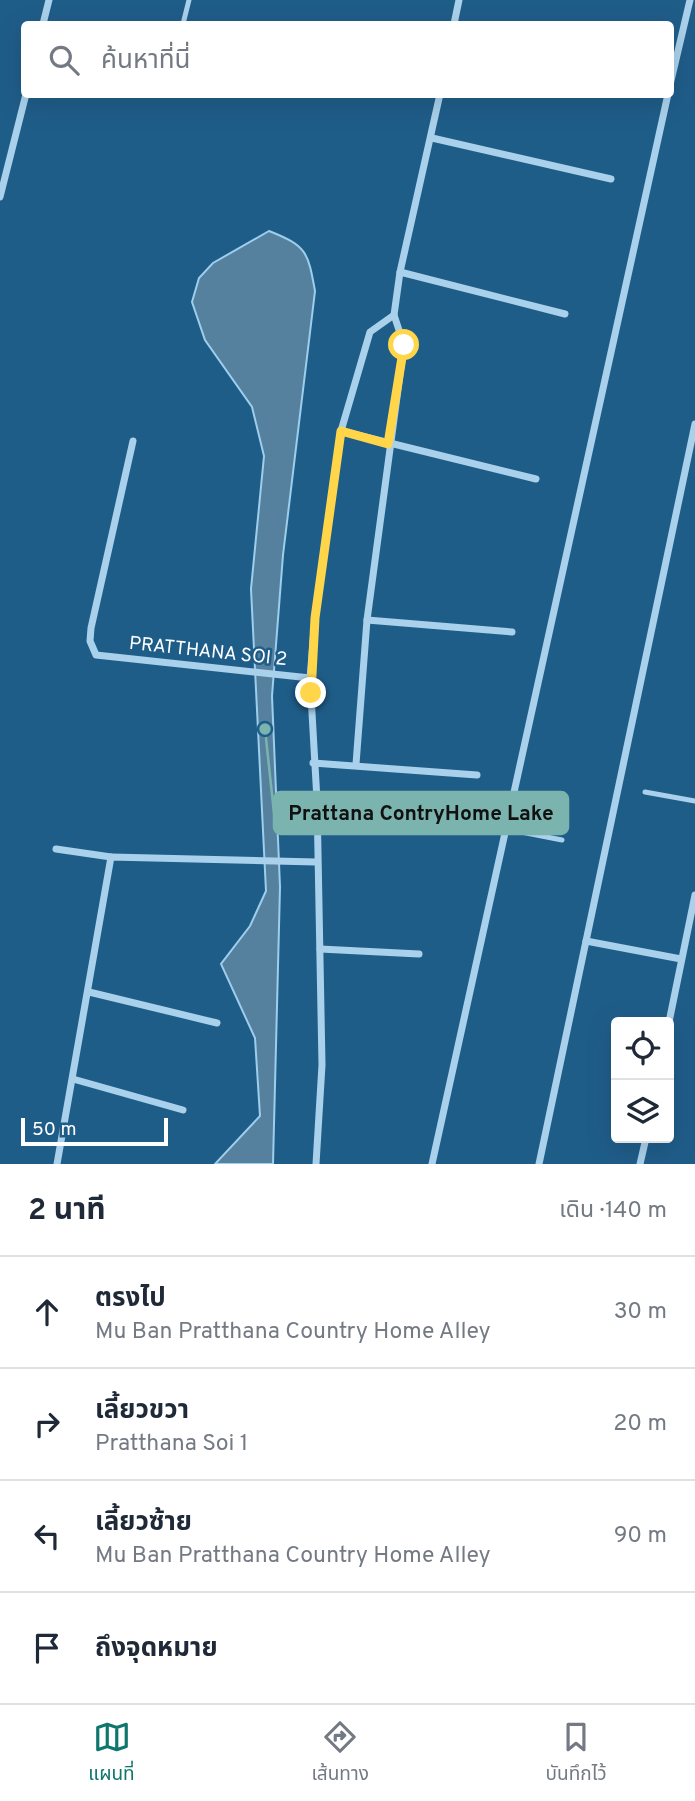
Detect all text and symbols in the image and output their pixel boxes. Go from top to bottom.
search box [21,21,674,98]
icon: search [45,41,83,79]
text: ค้นหาที่นี่ [101,45,191,78]
route start [388,329,419,360]
street label: PRATTHANA SOI 2 [128,632,288,672]
route end [295,677,326,708]
callout: Prattana ContryHome Lake [274,792,568,834]
text: Prattana ContryHome Lake [288,801,554,828]
map controls [611,1017,674,1143]
button: locate [611,1017,674,1080]
button: layers [611,1080,674,1143]
scale bar [21,1115,168,1147]
text: 50 m [32,1118,77,1142]
text: 2 นาที [28,1193,106,1230]
text: เดิน · 140 m [559,1197,667,1226]
text: ตรงไป [95,1283,166,1316]
icon: ahead [28,1293,66,1331]
text: 30 m [614,1298,667,1327]
text: Mu Ban Pratthana Country Home Alley [95,1318,491,1347]
text: เลี้ยวขวา [95,1395,189,1428]
icon: right [28,1405,66,1443]
text: 20 m [613,1410,667,1439]
text: Pratthana Soi 1 [95,1430,248,1459]
text: เลี้ยวซ้าย [95,1507,192,1540]
icon: left [28,1517,66,1555]
text: 90 m [614,1522,667,1551]
text: Mu Ban Pratthana Country Home Alley [95,1542,491,1571]
icon: arrive [28,1629,66,1667]
text: ถึงจุดหมาย [95,1633,218,1666]
tab: แผนที่ [88,1718,135,1789]
tab: เส้นทาง [311,1718,369,1789]
tab: บันทึกไว้ [546,1718,607,1789]

